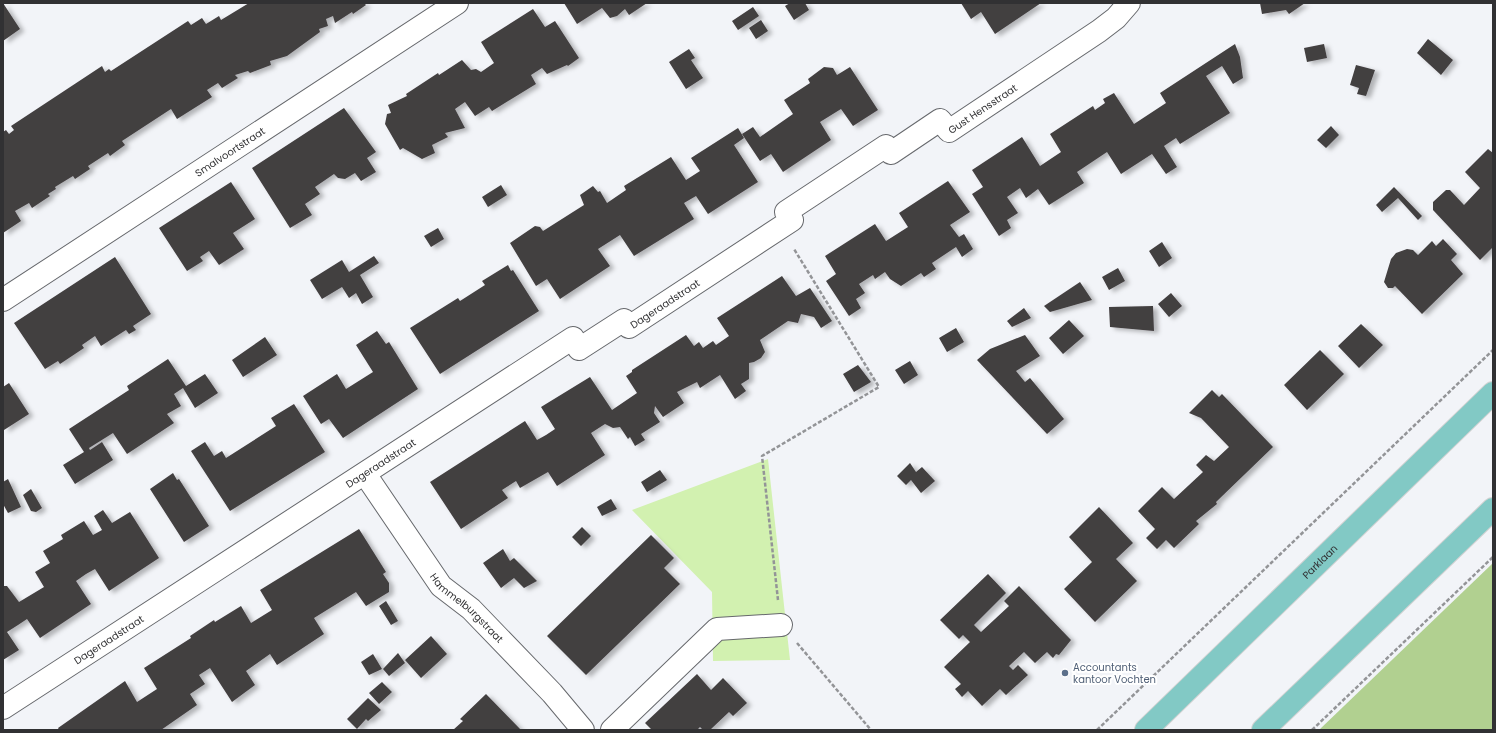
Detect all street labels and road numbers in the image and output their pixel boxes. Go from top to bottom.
street label: Gust Hensstraat [945,80,1020,138]
street label: Smalvoortstraat [192,123,268,181]
street label: Dageraadstraat [627,275,703,332]
street label: Dageraadstraat [343,435,419,492]
street label: Parklaan [1299,541,1341,582]
street label: Hammelburgstraat [426,570,507,647]
street label: Dageraadstraat [71,611,147,668]

